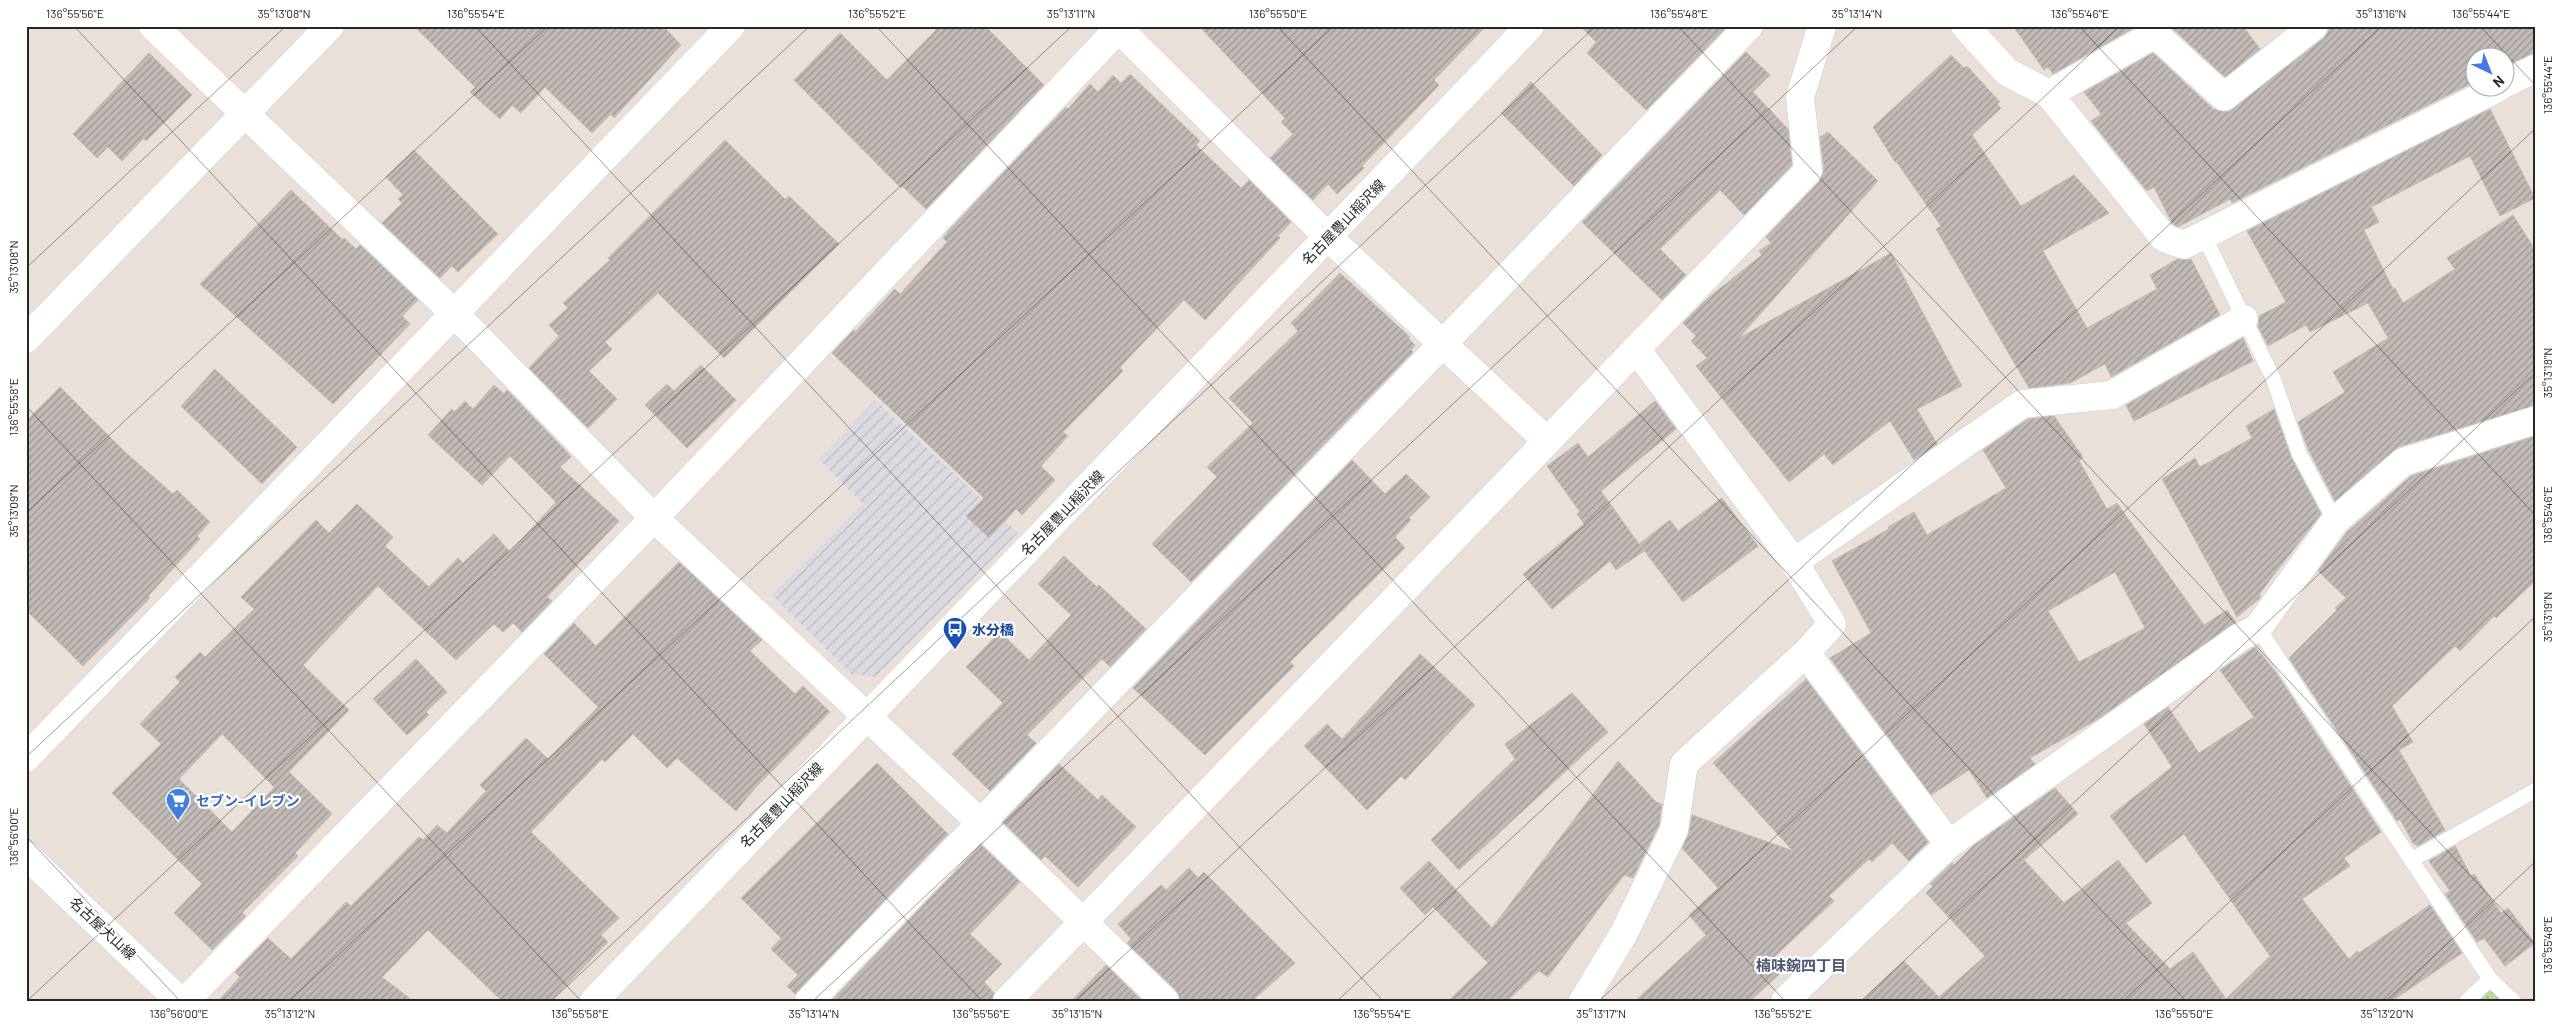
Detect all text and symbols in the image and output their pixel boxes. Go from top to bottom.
text: 136°55'56"E [46,6,104,20]
text: 35°13'08"N [257,6,311,20]
text: 136°55'54"E [447,6,505,20]
text: 136°55'52"E [848,6,906,20]
text: 35°13'11"N [1047,6,1095,20]
text: 136°55'50"E [1249,6,1307,20]
text: 136°55'48"E [1650,6,1708,20]
text: 35°13'14"N [1832,6,1882,20]
text: 136°55'46"E [2051,6,2109,20]
text: 35°13'16"N [2356,6,2406,20]
text: 136°55'44"E [2452,6,2510,20]
north arrow [2464,48,2514,98]
text: 136°55'44"E [2540,56,2554,114]
text: N [2490,72,2508,91]
street label: 名古屋豊山稲沢線 [1298,176,1388,268]
text: 35°13'08"N [6,240,20,294]
text: 35°13'18"N [2540,348,2554,398]
text: 136°55'58"E [6,378,20,436]
street label: 名古屋豊山稲沢線 [1017,467,1107,559]
text: 35°13'09"N [6,484,20,538]
text: 136°55'46"E [2540,486,2554,544]
text: 35°13'19"N [2540,592,2554,642]
bus stop icon: 水分橋 [942,616,968,650]
place label: 水分橋 [972,621,1014,638]
street label: 名古屋豊山稲沢線 [736,759,826,851]
supermarket icon: セブン-イレブン [165,787,191,821]
place label: セブン-イレブン [196,792,300,809]
text: 136°56'00"E [6,807,20,867]
street label: 名古屋犬山線 [66,893,140,963]
text: 136°55'48"E [2540,916,2554,974]
district label: 楠味鋺四丁目 [1756,956,1846,974]
text: 136°56'00"E [149,1006,209,1020]
text: 35°13'12"N [265,1006,315,1020]
text: 136°55'58"E [551,1006,609,1020]
text: 35°13'14"N [789,1006,839,1020]
text: 136°55'56"E [952,1006,1010,1020]
text: 35°13'15"N [1052,1006,1102,1020]
text: 136°55'54"E [1353,1006,1411,1020]
text: 35°13'17"N [1576,1006,1626,1020]
text: 136°55'52"E [1754,1006,1812,1020]
text: 136°55'50"E [2155,1006,2213,1020]
text: 35°13'20"N [2360,1006,2414,1020]

